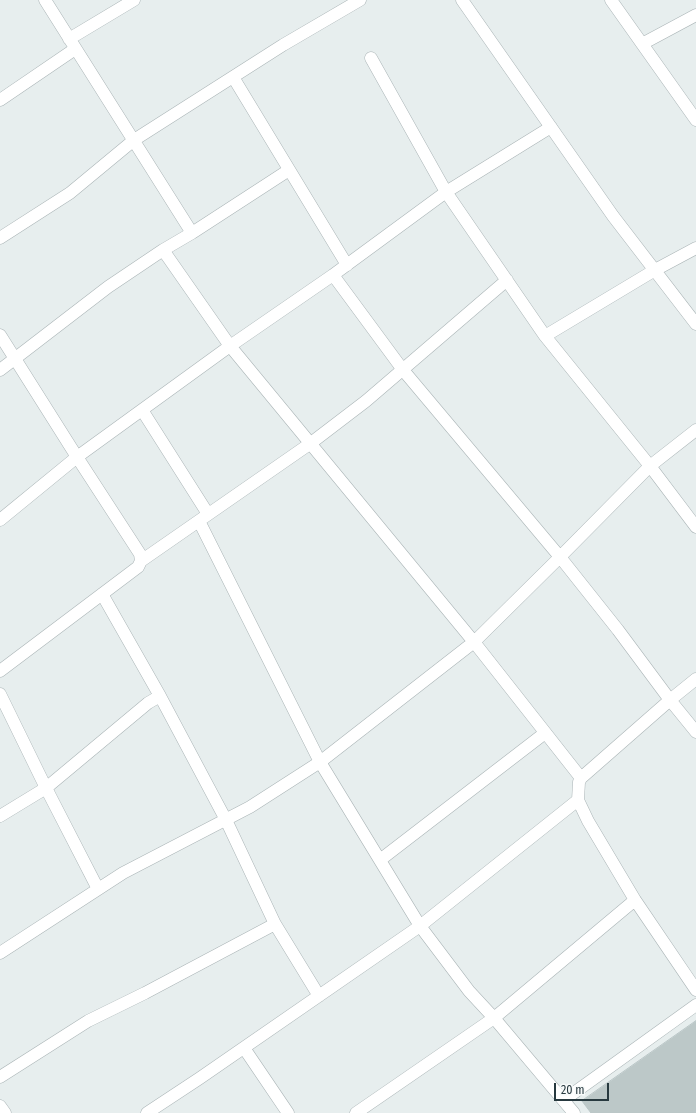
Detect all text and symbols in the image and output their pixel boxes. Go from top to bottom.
scale bar [556,1075,611,1101]
text: 20 m [561,1083,585,1097]

